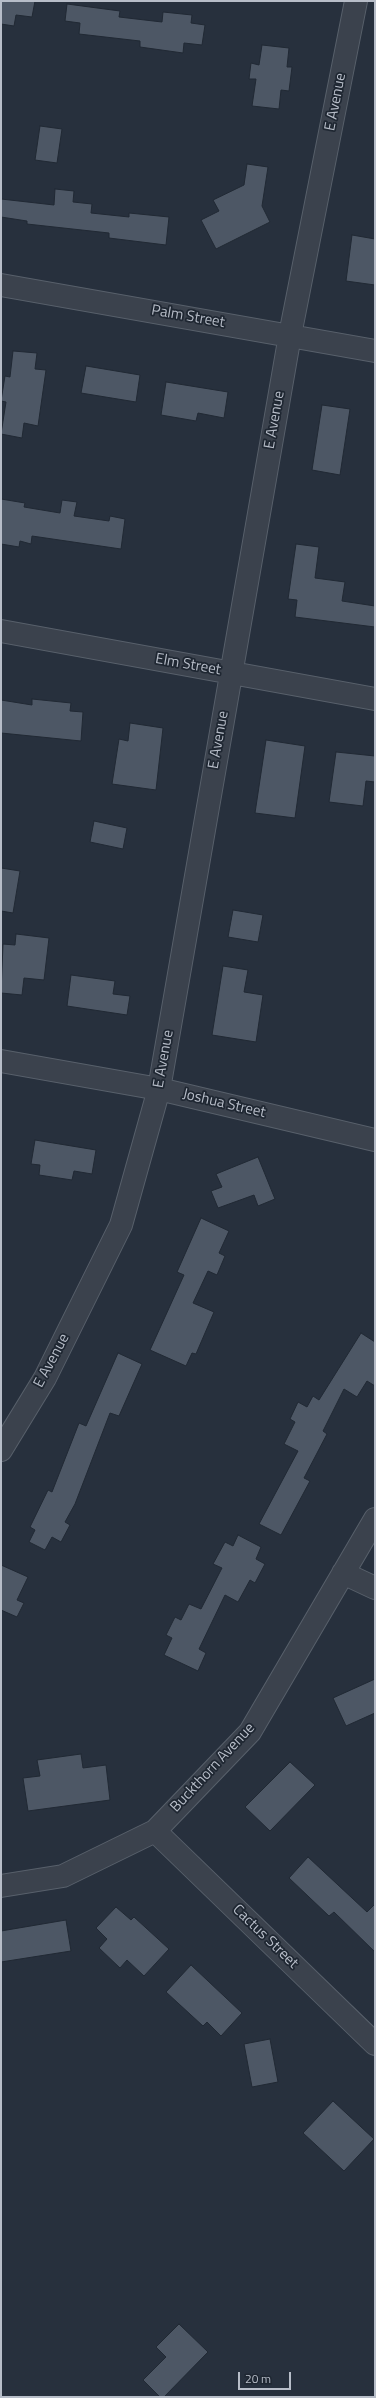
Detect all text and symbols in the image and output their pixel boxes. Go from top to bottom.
street label: E Avenue [322,72,350,132]
street label: Palm Street [150,302,226,332]
street label: E Avenue [261,390,289,450]
street label: Elm Street [154,650,222,680]
street label: E Avenue [205,710,233,770]
street label: E Avenue [150,1029,178,1089]
street label: Joshua Street [181,1086,267,1122]
street label: E Avenue [30,1331,74,1391]
street label: Buckthorn Avenue [167,1720,259,1816]
street label: Cactus Street [228,1901,302,1973]
scale bar [240,2364,293,2390]
text: 20 m [245,2369,271,2388]

